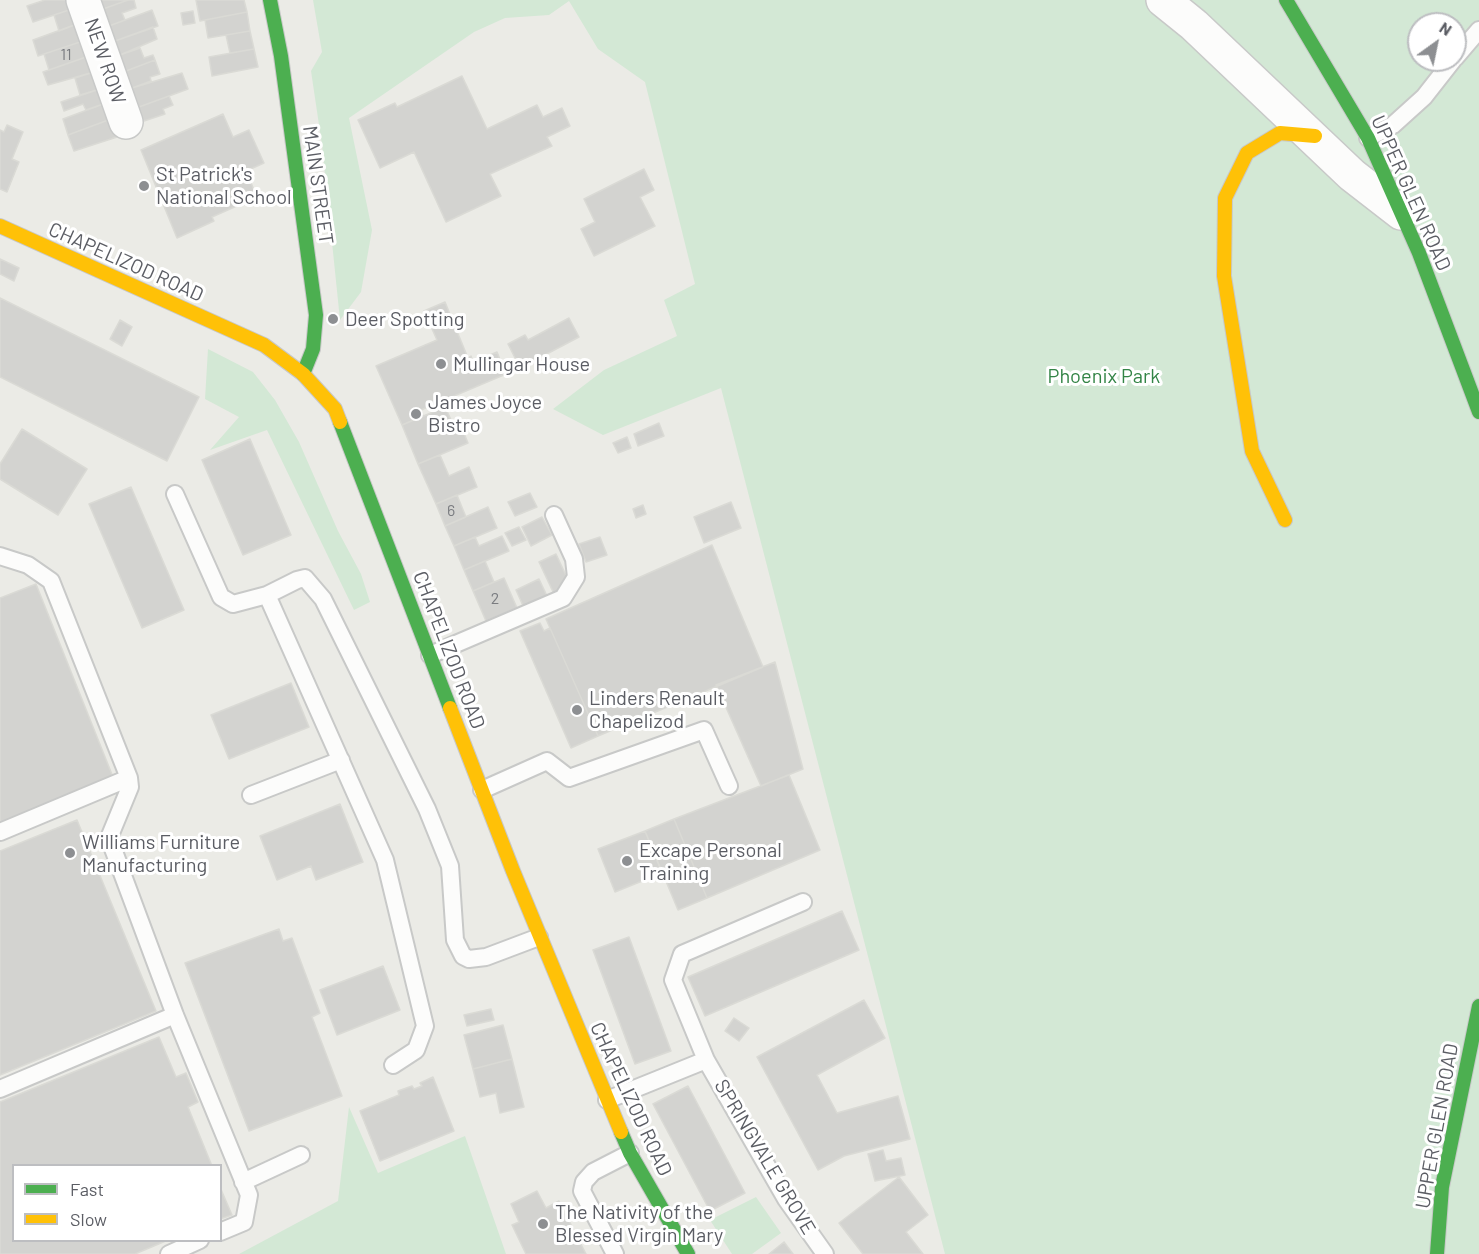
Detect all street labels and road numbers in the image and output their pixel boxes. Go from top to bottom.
street label: NEW ROW [79,15,131,107]
street label: UPPER GLEN ROAD [1366,112,1456,274]
street label: MAIN STREET [298,124,338,246]
street label: CHAPELIZOD ROAD [45,217,207,307]
street label: CHAPELIZOD ROAD [408,568,490,732]
street label: CHAPELIZOD ROAD [585,1018,677,1180]
street label: UPPER GLEN ROAD [1411,1041,1463,1211]
street label: SPRINGVALE GROVE [709,1075,821,1239]

